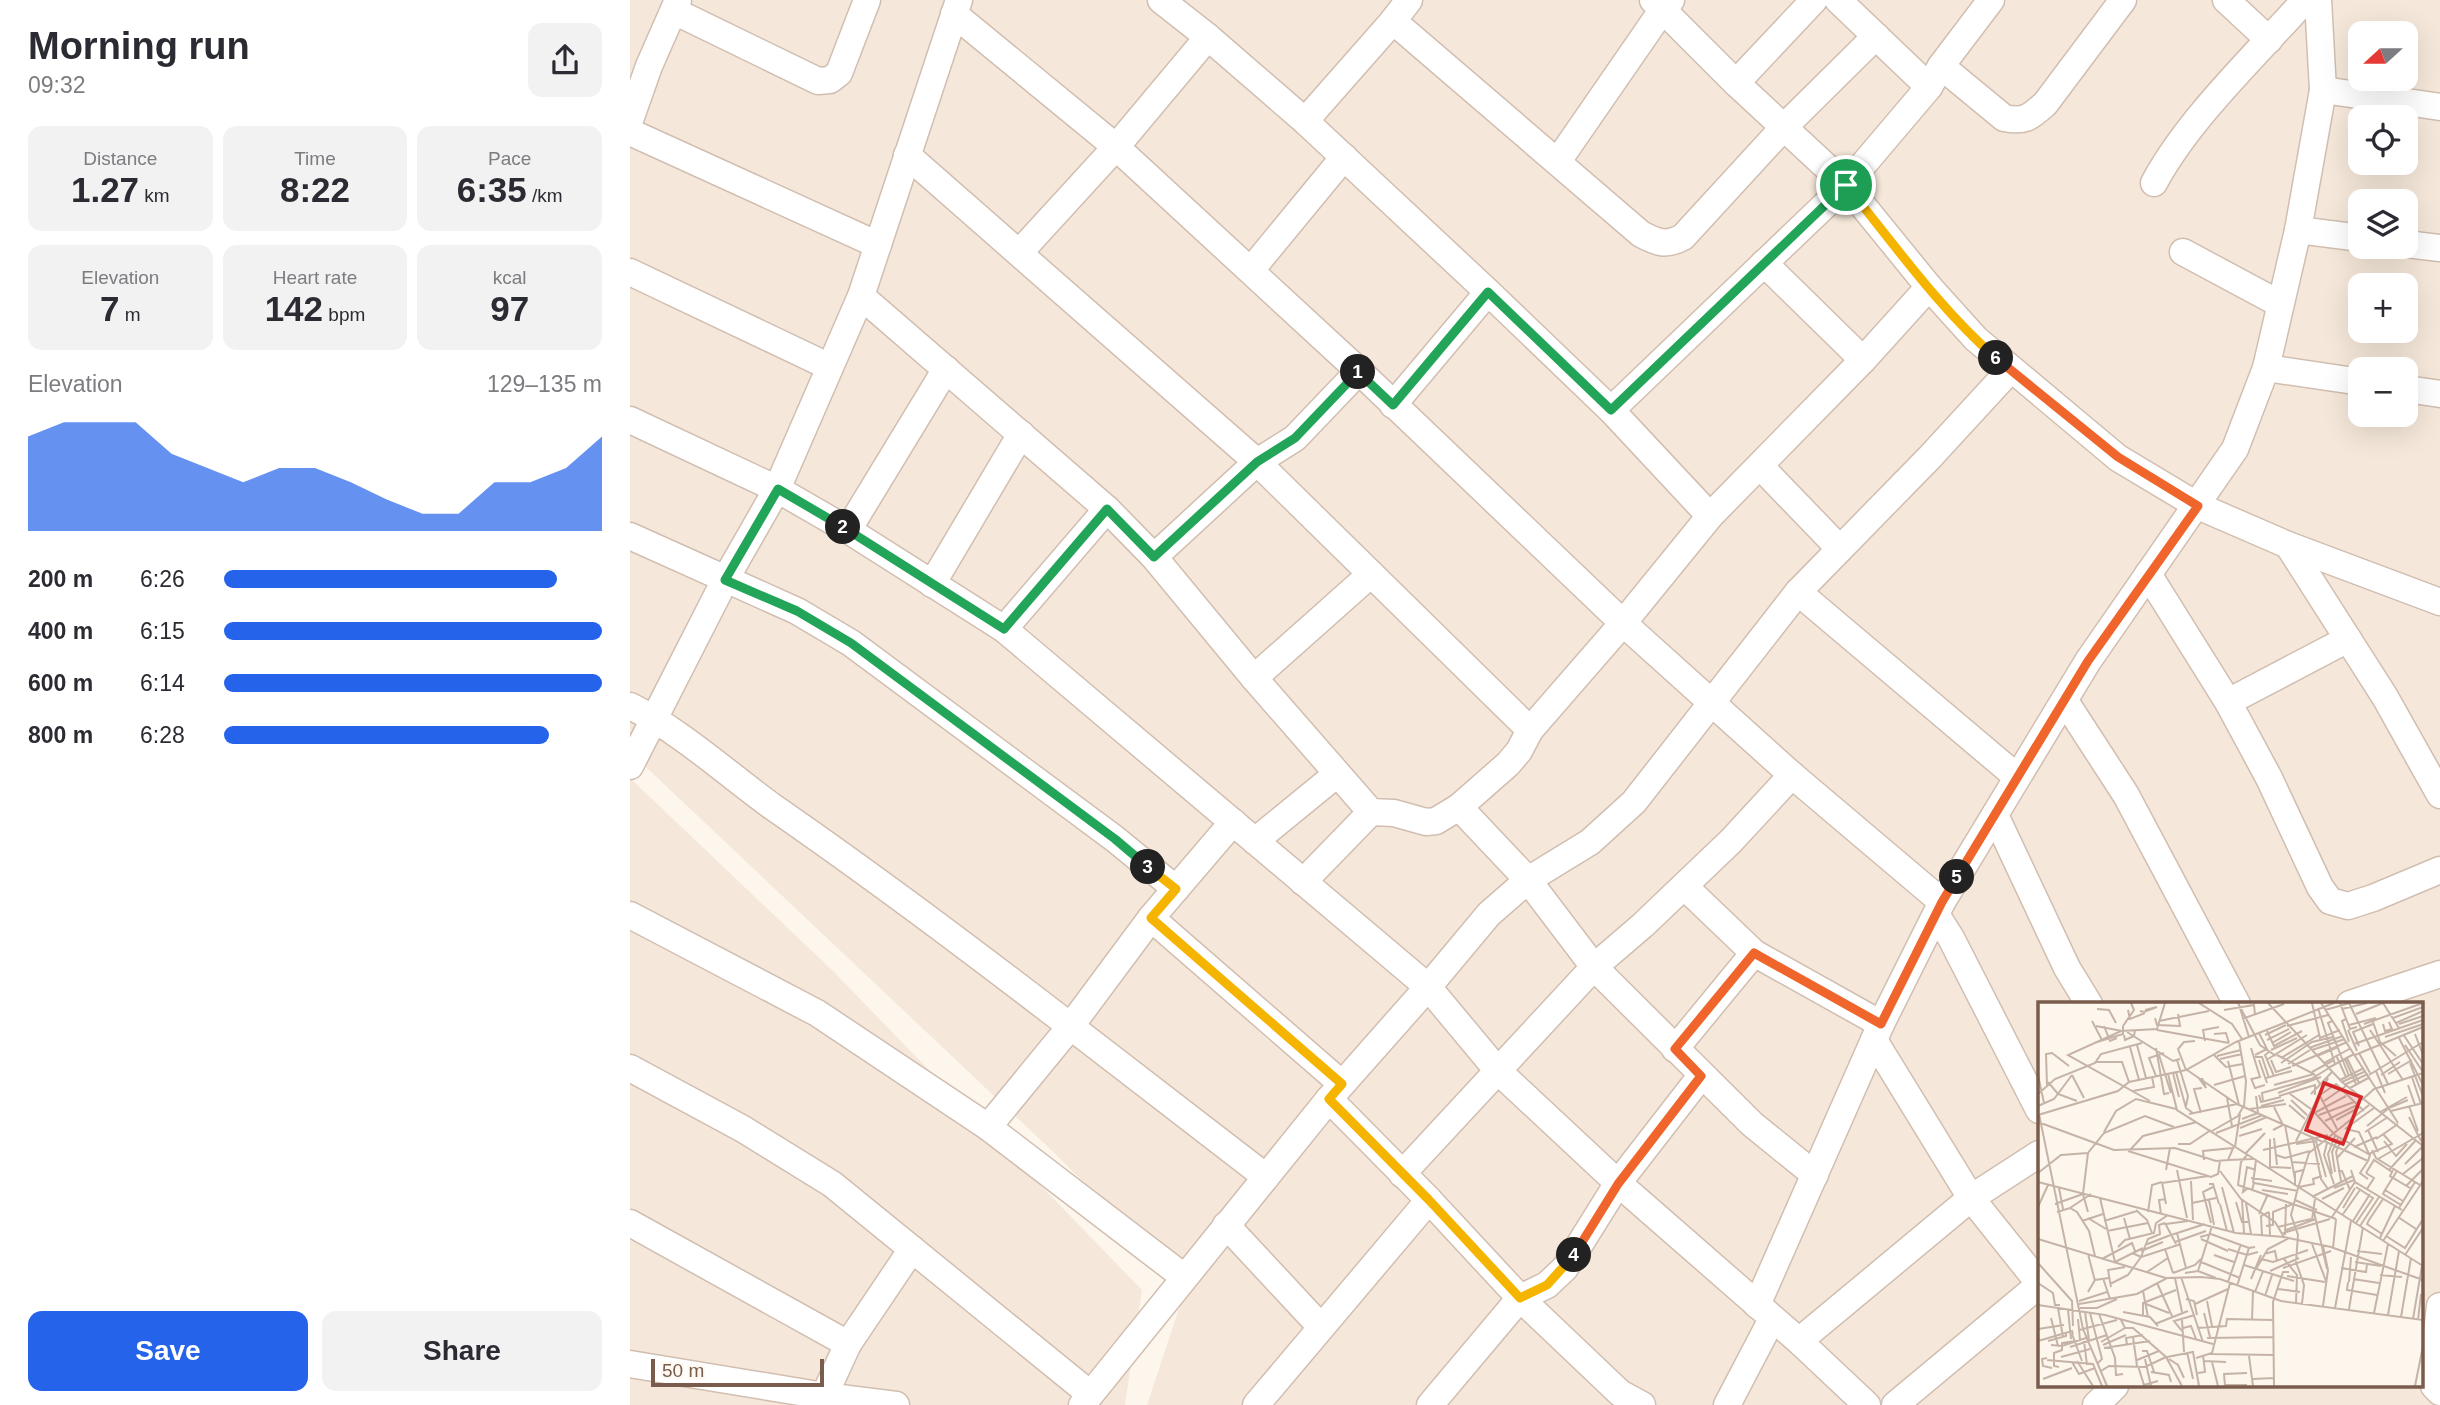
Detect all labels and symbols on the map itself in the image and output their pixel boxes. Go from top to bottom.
north arrow [2348,21,2418,91]
pin [1816,155,1876,215]
pin: 6 [1978,340,2014,376]
pin: 1 [1340,354,1376,390]
pin: 2 [826,510,860,544]
pin: 3 [1130,850,1166,884]
pin: 5 [1940,860,1974,894]
inset map [2038,1002,2422,1388]
pin: 4 [1556,1238,1592,1272]
scale bar [651,1356,824,1388]

